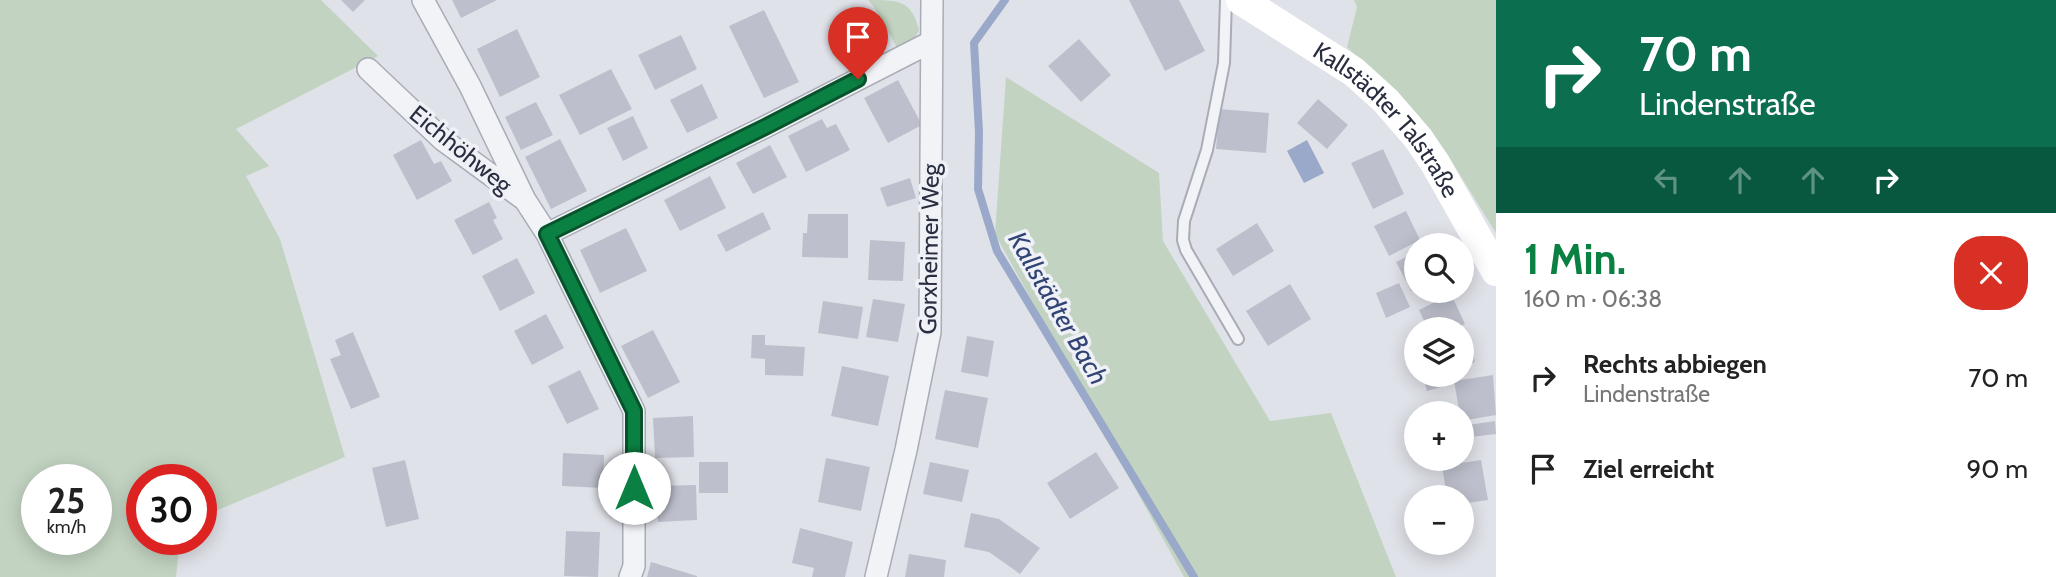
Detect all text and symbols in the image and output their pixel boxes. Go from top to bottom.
pin [828,7,888,79]
icon: arrive [839,18,877,56]
text: 70 m [1639,24,1752,83]
icon: right [1524,28,1615,119]
street label: Kallstädter Talstraße [1308,36,1466,202]
text: Lindenstraße [1639,84,1816,123]
street label: Eichhöhweg [404,99,519,200]
icon: left [1648,161,1686,199]
icon: ahead [1721,161,1759,199]
icon: ahead [1794,161,1832,199]
icon: right [1867,161,1905,199]
street label: Gorxheimer Weg [913,162,945,335]
water label: Kallstädter Bach [1001,226,1115,390]
map controls [1404,233,1474,555]
button: search [1404,233,1474,303]
text: 1 Min. [1524,233,1626,285]
button: close [1954,236,2028,310]
text: 160 m · 06:38 [1524,285,1662,313]
button: layers [1404,317,1474,387]
text: Rechts abbiegen [1583,348,1767,380]
icon: right [1524,359,1562,397]
text: 70 m [1968,362,2028,394]
text: Lindenstraße [1583,380,1710,408]
button: + [1404,401,1474,471]
icon: arrive [1524,450,1562,488]
position arrow [597,451,671,525]
text: Ziel erreicht [1583,453,1714,485]
text: 90 m [1966,453,2028,485]
speed limit sign: 30 [126,464,217,555]
text: 25 [48,479,85,522]
button: − [1404,485,1474,555]
text: km/h [47,516,86,538]

